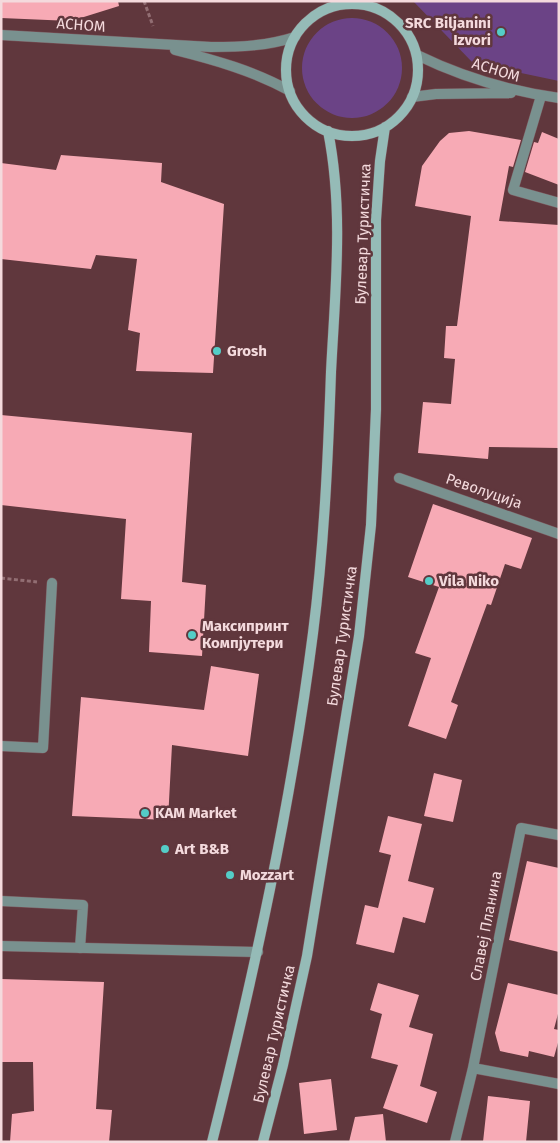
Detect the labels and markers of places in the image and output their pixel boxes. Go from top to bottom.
place label: SRC Biljanini Izvori [405,14,491,49]
marker: SRC Biljanini Izvori [495,26,507,38]
place label: Grosh [227,342,267,360]
marker: Grosh [211,345,223,357]
place label: Vila Niko [438,572,499,590]
marker: Vila Niko [423,575,435,587]
place label: Максипринт Компјутери [202,617,289,652]
marker: Максипринт Компјутери [186,629,198,641]
place label: KAM Market [155,804,237,822]
marker: KAM Market [139,807,151,819]
place label: Art B&B [174,840,229,858]
marker: Art B&B [159,843,171,855]
place label: Mozzart [240,866,294,884]
marker: Mozzart [224,869,236,881]

